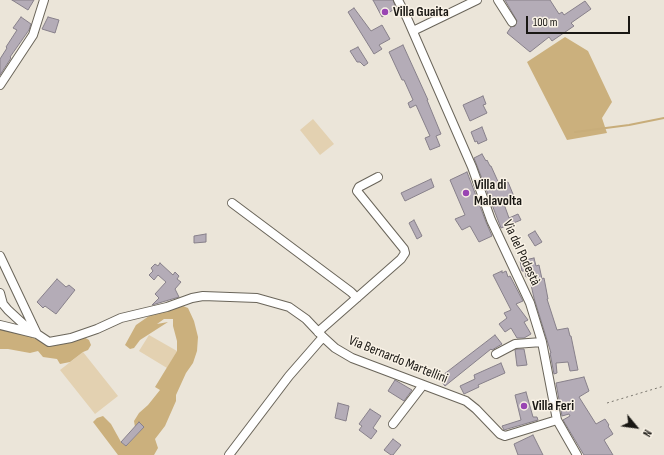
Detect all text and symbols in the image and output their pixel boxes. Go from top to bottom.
place label: Villa Guaita [393,4,449,20]
marker: Villa Guaita [380,7,390,17]
scale bar [528,8,632,34]
text: 100 m [533,15,558,30]
place label: Villa di Malavolta [474,177,522,210]
marker: Villa di Malavolta [461,188,471,198]
street label: Via del Podestà [498,217,544,289]
street label: Via Bernardo Martellini [346,332,450,388]
place label: Villa Feri [532,398,574,414]
marker: Villa Feri [519,401,529,411]
north arrow [616,407,656,447]
text: N [640,427,654,439]

